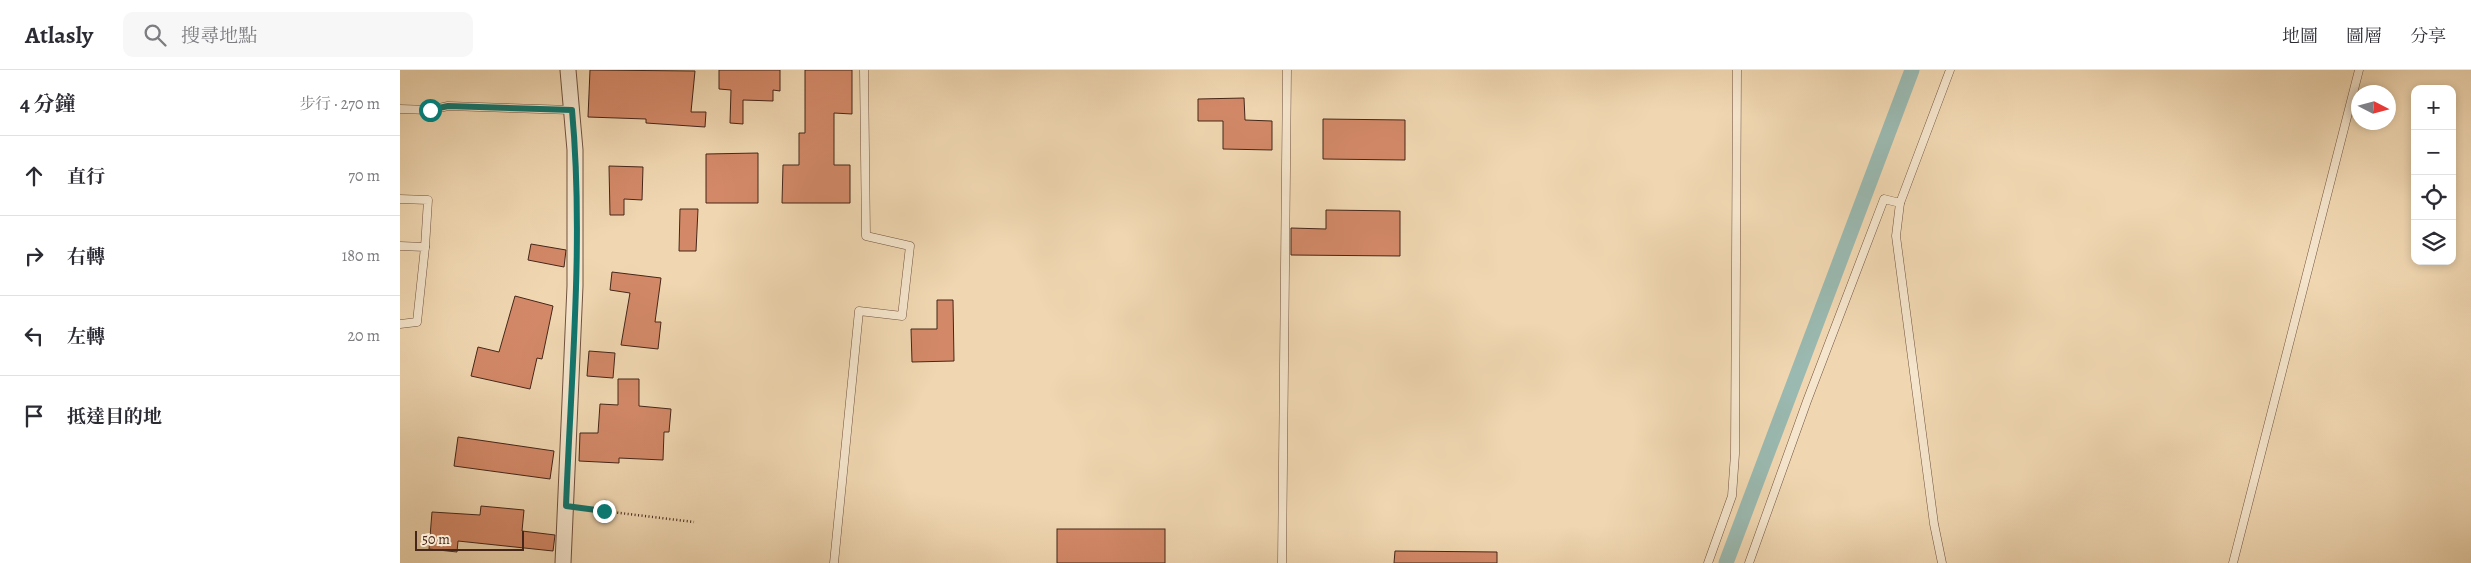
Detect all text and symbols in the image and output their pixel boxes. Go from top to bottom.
search box [123,12,473,57]
text: Atlasly [25,19,93,51]
icon: search [141,21,169,49]
text: 搜尋地點 [181,23,257,49]
text: 地圖 [2282,24,2318,48]
text: 圖層 [2346,24,2382,48]
text: 分享 [2410,24,2446,48]
north arrow [2351,85,2396,130]
map controls [2411,85,2456,265]
button: + [2411,85,2456,130]
text: 4 分鐘 [20,90,76,118]
text: 步行 · 270 m [299,93,380,115]
route start [419,99,442,122]
button: − [2411,130,2456,175]
icon: ahead [20,162,48,190]
text: 直行 [67,164,105,190]
text: 70 m [348,165,380,187]
button: locate [2411,175,2456,220]
button: layers [2411,220,2456,265]
icon: right [20,242,48,270]
text: 右轉 [67,244,105,270]
text: 180 m [342,245,380,267]
icon: left [20,322,48,350]
text: 左轉 [67,324,105,350]
text: 20 m [347,325,380,347]
icon: arrive [20,402,48,430]
text: 抵達目的地 [67,404,162,430]
route end [593,500,616,523]
scale bar [415,528,524,551]
text: 50 m [422,530,450,549]

